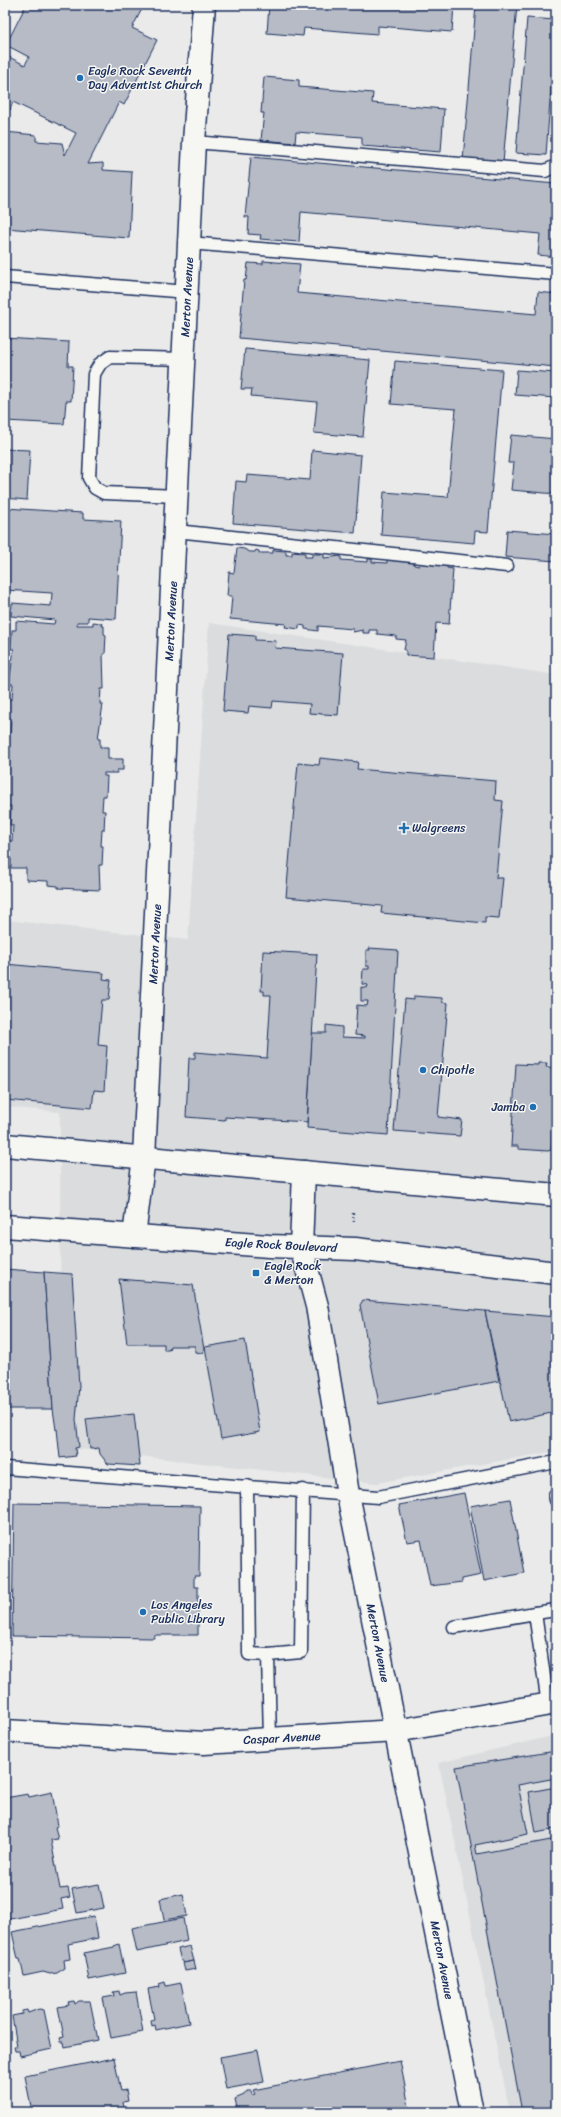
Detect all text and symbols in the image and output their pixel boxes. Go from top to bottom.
place label: Eagle Rock Seventh Day Adventist Church [88,60,202,96]
marker: Eagle Rock Seventh Day Adventist Church [75,73,85,83]
street label: Merton Avenue [174,256,200,338]
street label: Merton Avenue [158,580,184,662]
place label: Walgreens [412,817,466,839]
marker: Walgreens [399,823,409,833]
street label: Merton Avenue [142,903,168,985]
place label: Chipotle [431,1059,475,1081]
marker: Chipotle [418,1065,428,1075]
place label: Jamba [491,1096,526,1118]
marker: Jamba [528,1102,538,1112]
street label: Eagle Rock Boulevard [224,1231,338,1259]
place label: Eagle Rock & Merton [264,1255,322,1291]
marker: Eagle Rock & Merton [251,1268,261,1278]
place label: Los Angeles Public Library [151,1594,225,1630]
street label: Merton Avenue [360,1602,396,1684]
marker: Los Angeles Public Library [138,1607,148,1617]
street label: Caspar Avenue [243,1725,321,1751]
street label: Merton Avenue [424,1919,460,2001]

